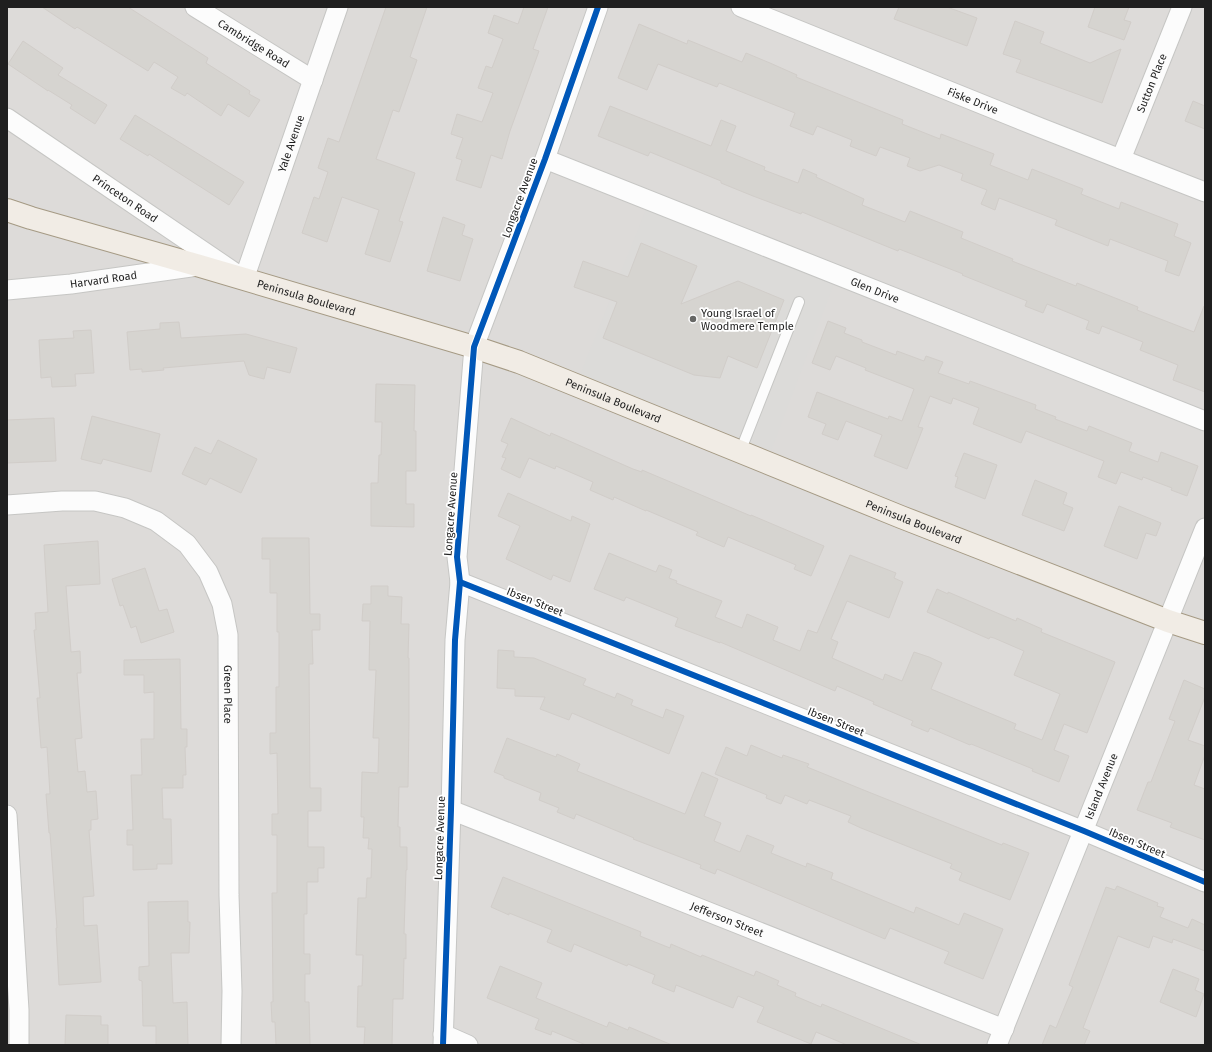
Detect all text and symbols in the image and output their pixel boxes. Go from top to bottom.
street label: Cambridge Road [215,16,292,70]
street label: Sutton Place [1134,51,1169,114]
street label: Fiske Drive [946,84,1000,117]
street label: Yale Avenue [275,113,307,174]
street label: Longacre Avenue [499,156,541,240]
street label: Princeton Road [90,172,160,225]
street label: Harvard Road [69,268,138,291]
street label: Glen Drive [849,274,901,305]
street label: Peninsula Boulevard [256,277,357,318]
place label: Young Israel of Woodmere Temple [701,307,794,333]
marker: Young Israel of Woodmere Temple [688,314,698,324]
street label: Peninsula Boulevard [564,375,663,426]
street label: Longacre Avenue [442,472,460,556]
street label: Peninsula Boulevard [864,497,964,547]
street label: Ibsen Street [505,585,565,619]
street label: Green Place [222,665,235,724]
street label: Ibsen Street [806,705,866,739]
street label: Island Avenue [1082,751,1120,821]
street label: Longacre Avenue [432,796,448,880]
street label: Ibsen Street [1107,825,1167,861]
street label: Jefferson Street [689,899,766,940]

